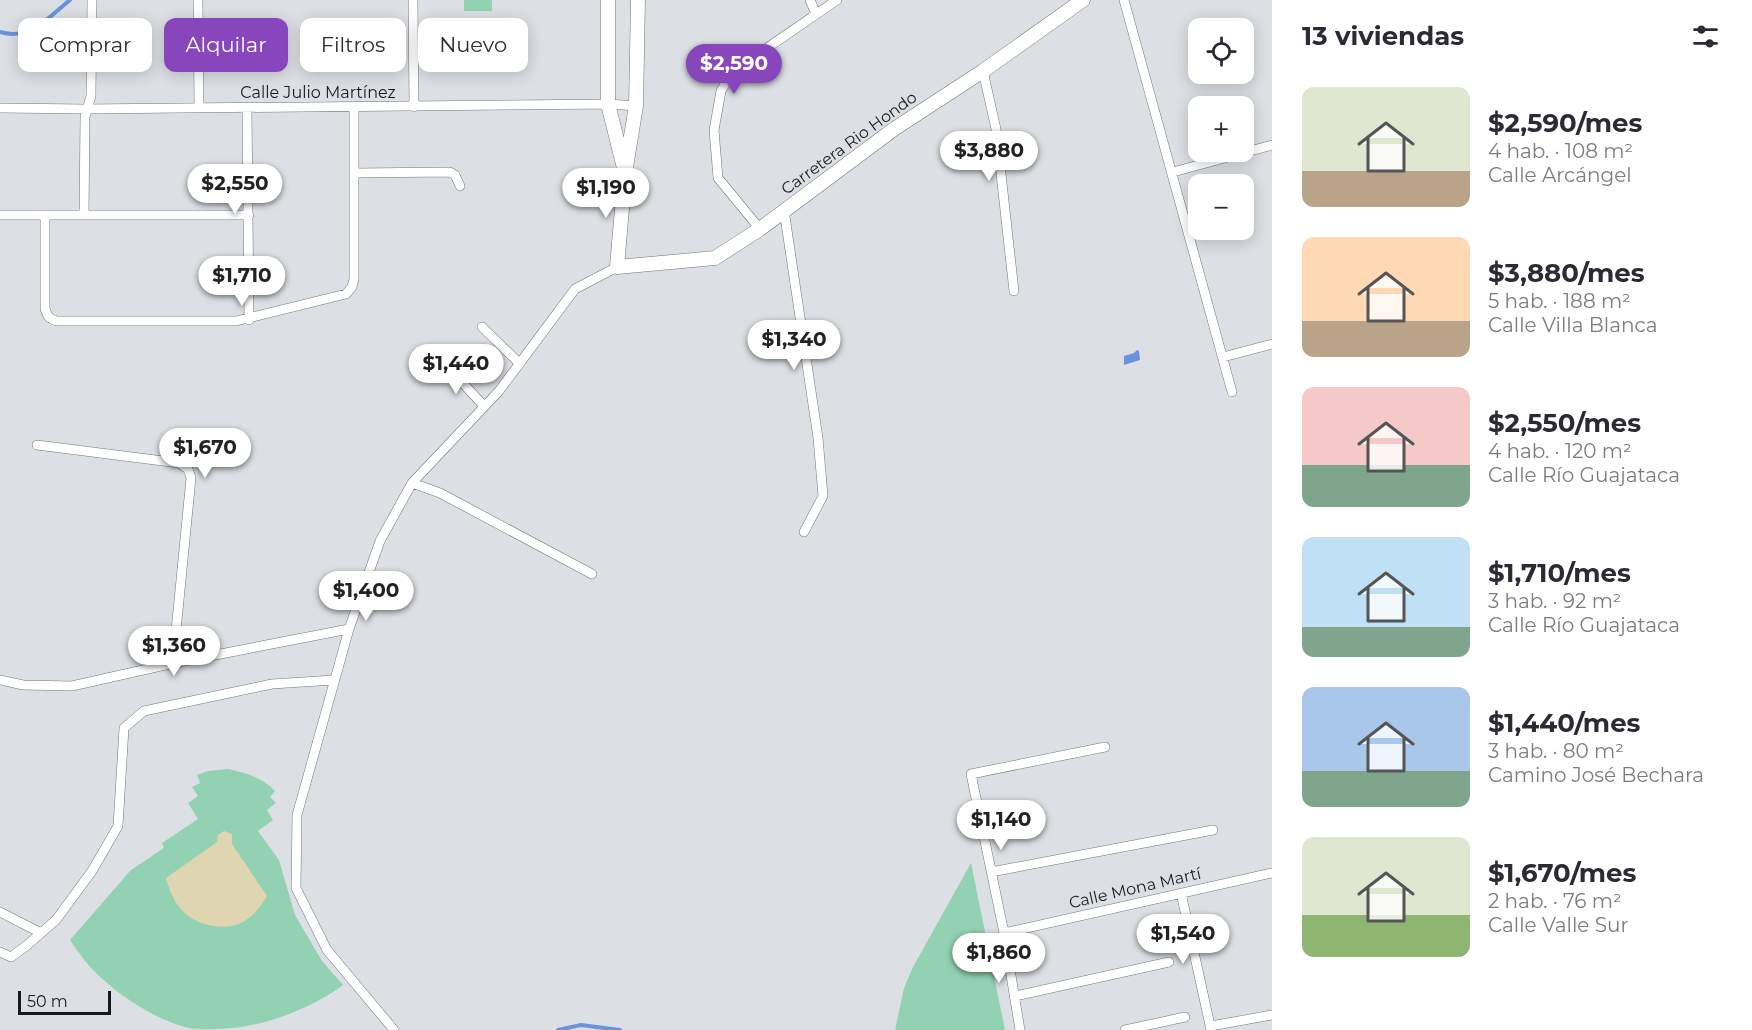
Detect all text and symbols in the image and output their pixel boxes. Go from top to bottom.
chip: Comprar [18,18,152,72]
chip: Alquilar [164,18,288,72]
chip: Filtros [300,18,406,72]
chip: Nuevo [418,18,528,72]
map controls [1188,18,1254,240]
button: locate [1188,18,1254,84]
text: 13 viviendas [1302,20,1464,52]
icon: filters [1689,20,1722,53]
pin: $2,590 [685,44,783,95]
text: $2,590 [700,51,768,75]
street label: Calle Julio Martínez [240,83,396,102]
street label: Carretera Rio Hondo [778,87,920,199]
button: + [1188,96,1254,162]
text: $2,590/mes [1488,107,1642,139]
icon: home [1350,111,1422,183]
pin: $3,880 [940,131,1038,182]
text: $3,880 [954,138,1024,162]
text: 4 hab. · 108 m² [1488,139,1633,163]
text: Calle Arcángel [1488,163,1632,187]
pin: $2,550 [186,164,284,215]
pin: $1,190 [557,168,655,219]
text: $2,550 [201,171,269,195]
button: − [1188,174,1254,240]
text: $1,190 [576,175,636,199]
pin: $1,710 [193,256,291,307]
text: $3,880/mes [1488,257,1645,289]
icon: home [1350,261,1422,333]
text: $1,710 [212,263,272,287]
text: 5 hab. · 188 m² [1488,289,1631,313]
text: Calle Villa Blanca [1488,313,1658,337]
pin: $1,340 [745,320,843,371]
text: $1,340 [761,327,827,351]
pin: $1,440 [407,344,505,395]
text: $1,440 [423,351,489,375]
text: $2,550/mes [1488,407,1641,439]
icon: home [1350,411,1422,483]
pin: $1,670 [156,428,254,479]
text: $1,670 [173,435,237,459]
text: 4 hab. · 120 m² [1488,439,1632,463]
text: Calle Río Guajataca [1488,463,1680,487]
text: $1,710/mes [1488,557,1631,589]
icon: home [1350,561,1422,633]
pin: $1,400 [317,571,415,622]
text: $1,400 [333,578,399,602]
text: 3 hab. · 92 m² [1488,589,1621,613]
text: Calle Río Guajataca [1488,613,1680,637]
pin: $1,360 [125,626,223,677]
text: $1,360 [142,633,206,657]
text: $1,440/mes [1488,707,1640,739]
icon: home [1350,711,1422,783]
text: 3 hab. · 80 m² [1488,739,1624,763]
text: Camino José Bechara [1488,763,1704,787]
pin: $1,140 [952,800,1050,851]
text: $1,140 [971,807,1031,831]
text: $1,670/mes [1488,857,1636,889]
icon: home [1350,861,1422,933]
street label: Calle Mona Martí [1067,863,1204,912]
text: 2 hab. · 76 m² [1488,889,1622,913]
text: Calle Valle Sur [1488,913,1628,937]
pin: $1,540 [1134,914,1232,965]
text: $1,540 [1151,921,1215,945]
pin: $1,860 [950,933,1048,984]
text: $1,860 [966,940,1032,964]
scale bar [18,988,111,1016]
text: 50 m [27,992,68,1011]

